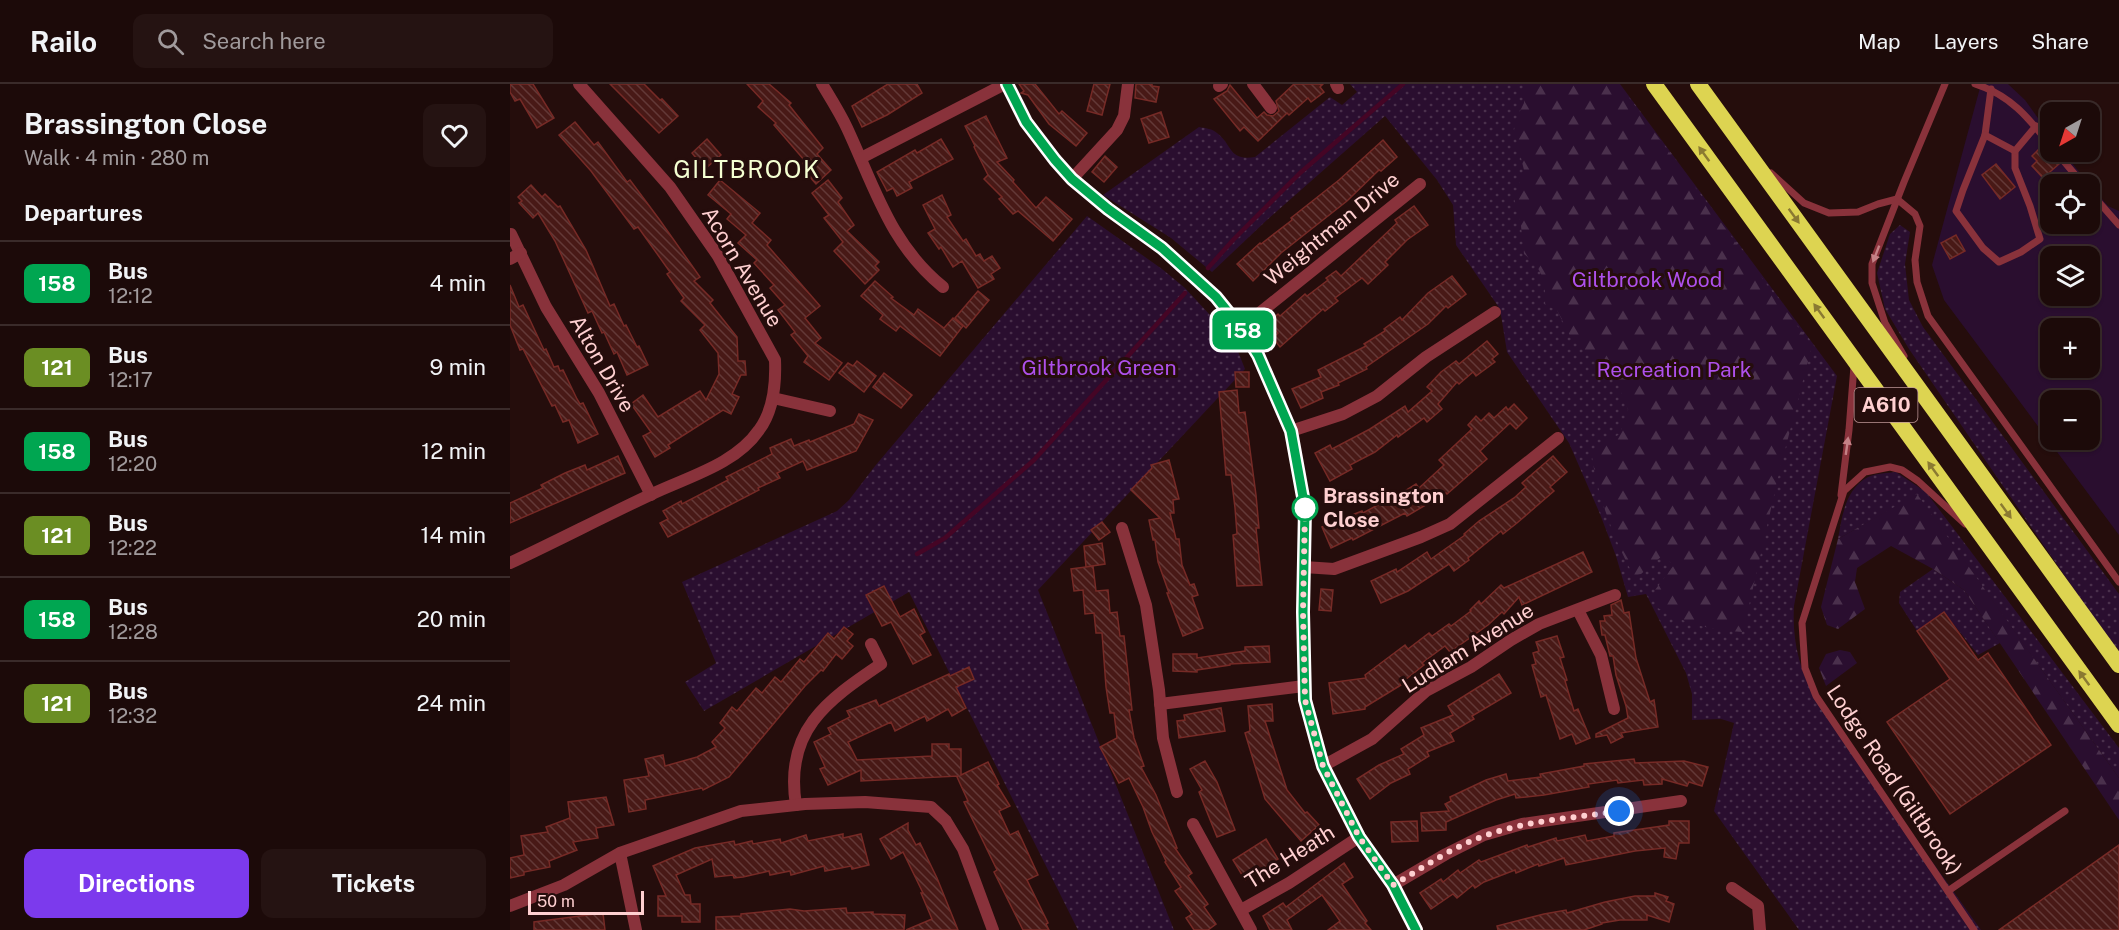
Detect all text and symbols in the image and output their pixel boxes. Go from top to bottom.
search box [133,14,553,68]
text: Railo [30,25,97,58]
icon: search [154,25,187,58]
text: Search here [202,28,326,54]
text: Map [1858,29,1901,54]
text: Layers [1934,29,1998,54]
text: Share [2031,29,2089,54]
north arrow [2040,102,2100,162]
map controls [2040,102,2100,450]
button: heart [423,104,486,167]
text: Brassington Close [24,107,267,140]
text: Walk · 4 min · 280 m [24,146,209,170]
one-way arrow [1698,146,1710,162]
district label: GILTBROOK [673,155,821,183]
street label: Weightman Drive [1259,167,1404,291]
button: locate [2040,174,2100,234]
text: Departures [24,200,143,226]
street label: Acorn Avenue [697,202,788,331]
one-way arrow [1788,209,1800,224]
one-way arrow [1871,245,1881,263]
button: layers [2040,246,2100,306]
text: Bus [108,258,148,284]
park label: Giltbrook Wood [1572,267,1722,292]
text: 4 min [430,270,486,296]
text: 158 [38,271,76,296]
text: 12:12 [108,284,153,308]
one-way arrow [1813,304,1825,320]
line badge: 158 [1208,310,1278,350]
street label: Alton Drive [565,311,640,417]
text: 158 [1224,318,1262,343]
button: + [2040,318,2100,378]
text: Bus [108,342,148,368]
text: 9 min [430,354,486,380]
text: 121 [41,355,73,380]
park label: Giltbrook Green [1021,355,1177,380]
park label: Recreation Park [1596,357,1752,382]
text: 12:17 [108,368,153,392]
road number: A610 [1854,388,1918,422]
button: − [2040,390,2100,450]
text: Bus [108,426,148,452]
one-way arrow [1842,436,1851,455]
text: 12 min [421,438,486,464]
text: 158 [38,439,76,464]
text: 12:20 [108,452,157,476]
one-way arrow [1927,462,1939,478]
place label: Brassington Close [1323,483,1444,532]
marker: Brassington Close [1292,495,1318,521]
one-way arrow [2000,502,2012,518]
text: Bus [108,510,148,536]
text: 14 min [421,522,486,548]
text: 121 [41,523,73,548]
text: 12:22 [108,536,157,560]
text: Bus [108,594,148,620]
street label: Ludlam Avenue [1397,597,1538,698]
text: 20 min [417,606,486,632]
text: 158 [38,607,76,632]
text: 12:28 [108,620,158,644]
one-way arrow [2079,671,2091,686]
text: Bus [108,678,148,704]
street label: Lodge Road (Giltbrook) [1821,680,1967,879]
text: 24 min [416,690,486,716]
text: 121 [41,691,73,716]
text: 12:32 [108,704,157,728]
your location [1604,796,1634,826]
street label: The Heath [1240,819,1339,894]
button: Directions [24,849,249,918]
button: Tickets [261,849,486,918]
scale bar [528,888,644,916]
text: 50 m [537,892,575,911]

